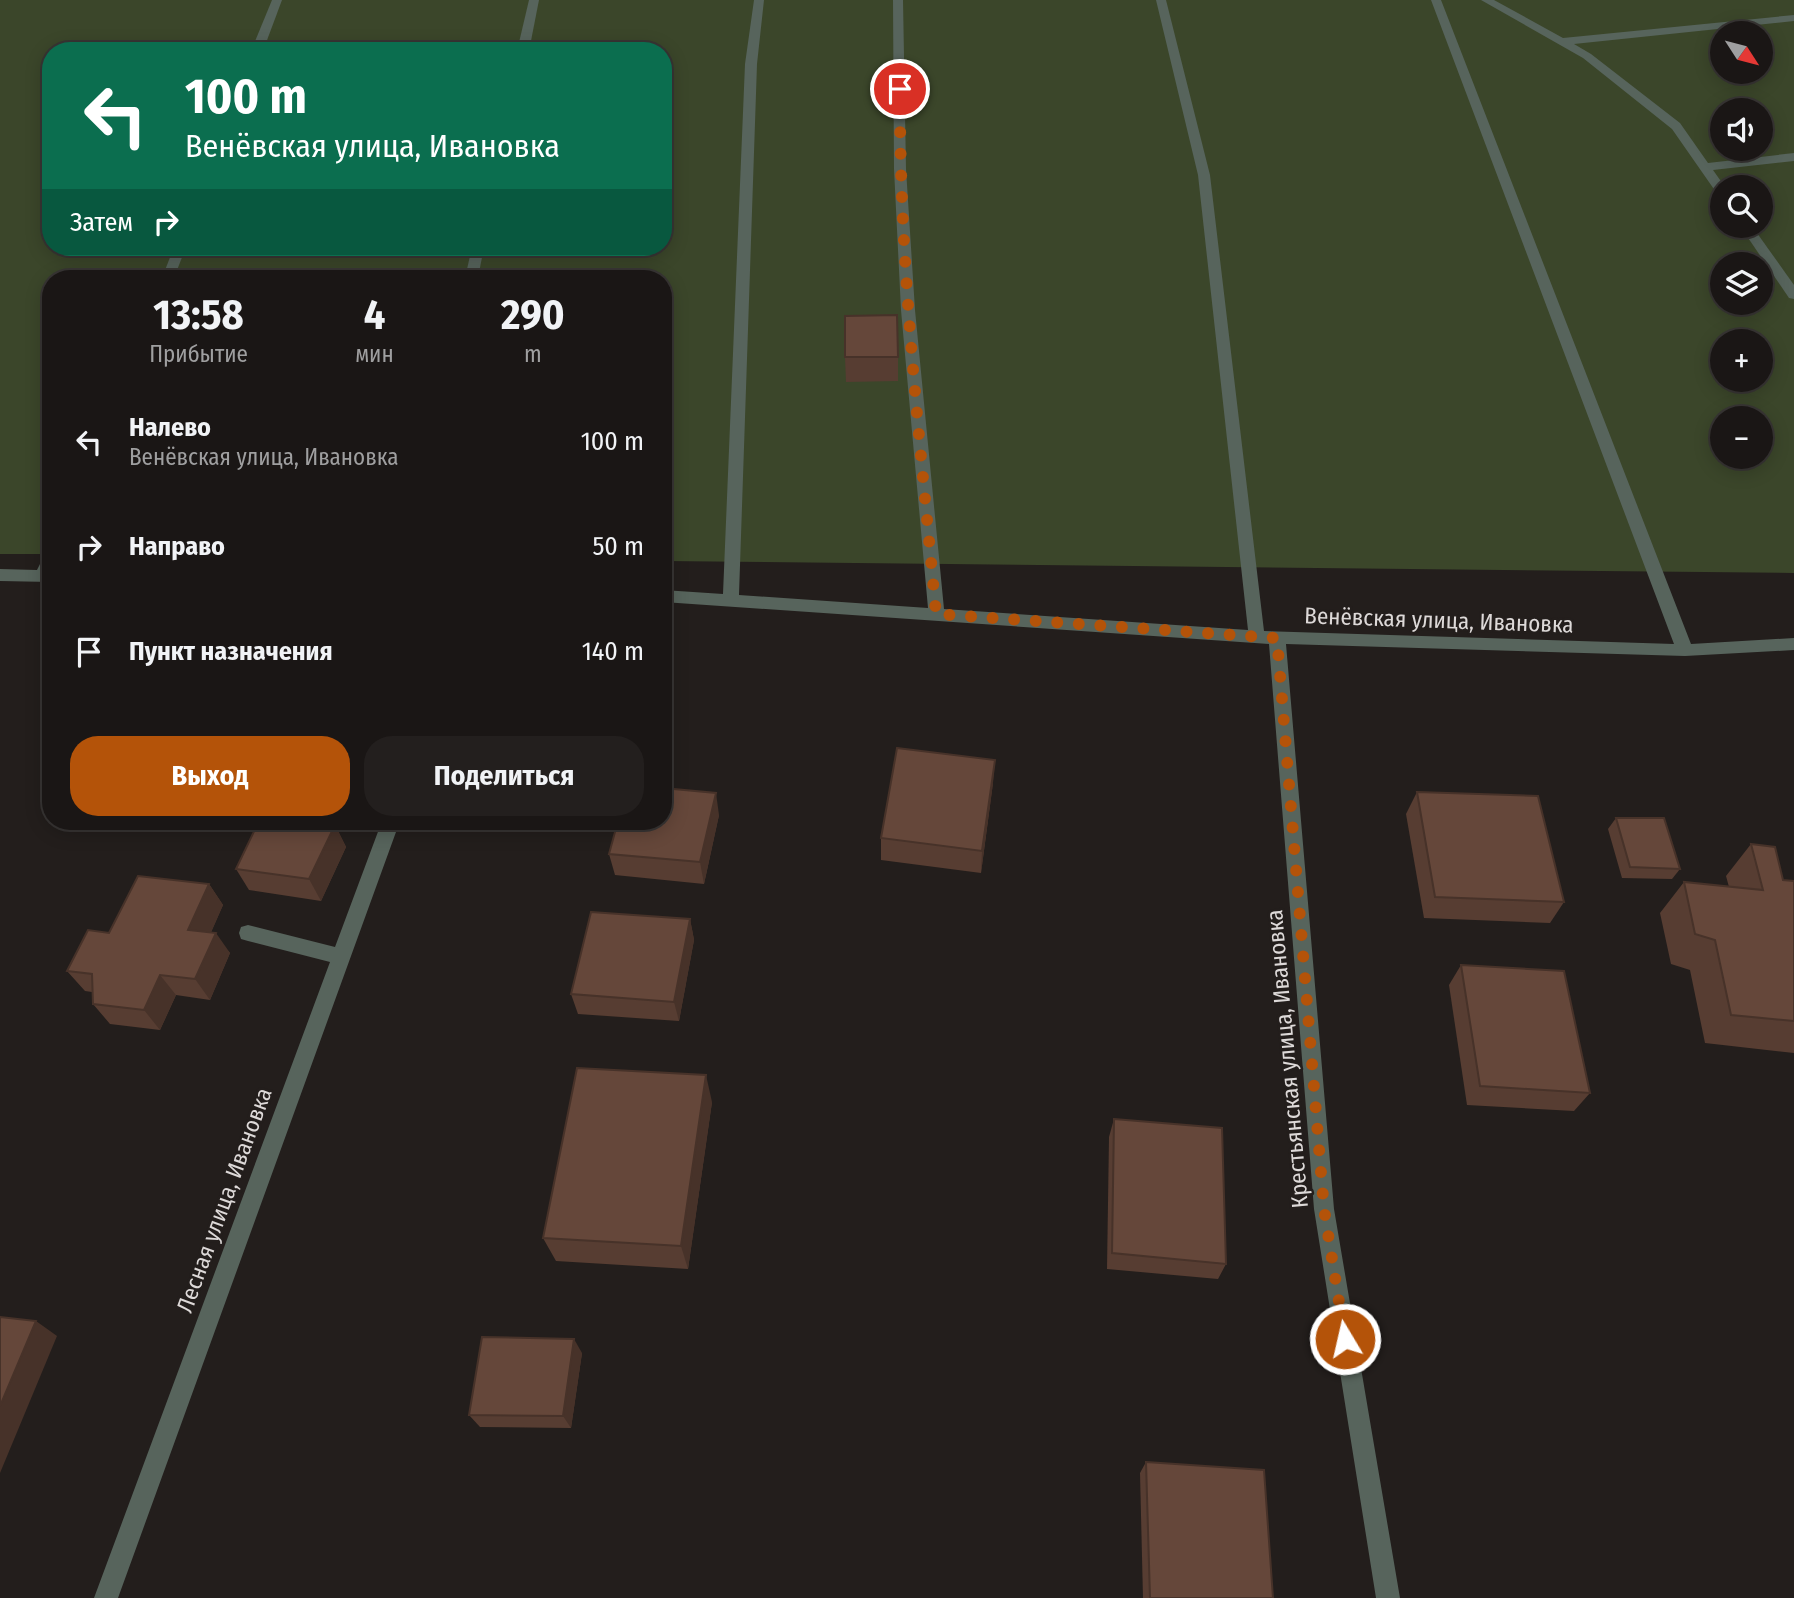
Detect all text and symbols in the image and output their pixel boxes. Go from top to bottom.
north arrow [1710,21,1773,84]
map controls [1710,21,1773,469]
pin [870,59,930,119]
text: 100 m [185,67,307,126]
icon: left [70,70,161,161]
icon: arrive [881,70,919,108]
button: sound [1710,98,1773,161]
text: Венёвская улица, Ивановка [185,127,560,165]
button: search [1710,175,1773,238]
icon: right [147,203,185,241]
text: Затем [70,207,133,238]
button: layers [1710,252,1773,315]
text: 13:58 [153,290,244,340]
text: 4 [364,290,385,340]
text: 290 [501,290,565,340]
button: + [1710,329,1773,392]
text: Прибытие [149,340,248,368]
text: мин [355,340,394,368]
text: m [524,340,542,368]
button: − [1710,406,1773,469]
text: Налево [129,412,211,443]
icon: left [70,423,108,461]
text: 100 m [581,426,644,457]
text: Венёвская улица, Ивановка [129,443,398,471]
icon: right [70,528,108,566]
text: Направо [129,531,225,562]
text: 50 m [592,531,644,562]
street label: Венёвская улица, Ивановка [1304,601,1574,639]
icon: arrive [70,633,108,671]
text: Пункт назначения [129,636,333,667]
text: 140 m [582,636,644,667]
button: Выход [70,736,350,816]
button: Поделиться [364,736,644,816]
street label: Крестьянская улица, Ивановка [1260,908,1314,1210]
street label: Лесная улица, Ивановка [170,1084,278,1316]
position arrow [1308,1302,1382,1376]

